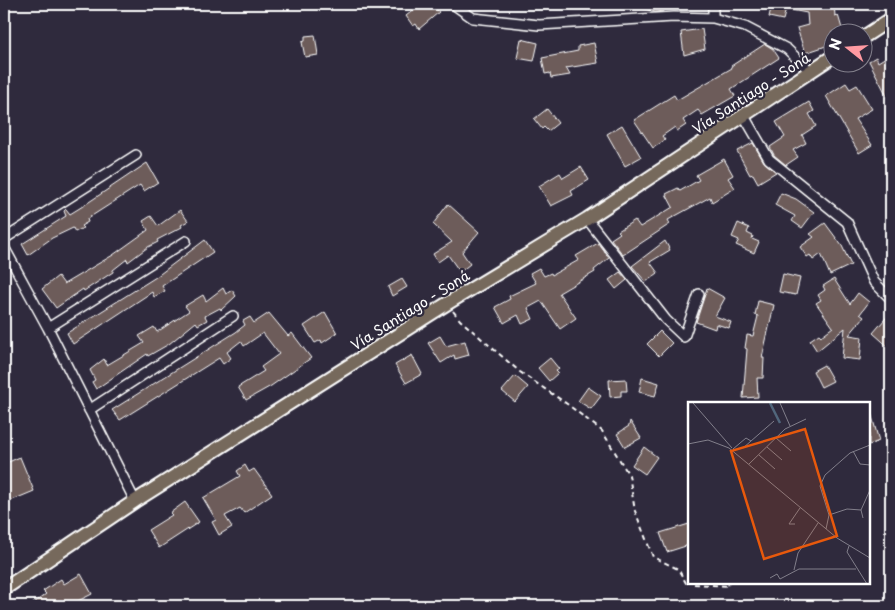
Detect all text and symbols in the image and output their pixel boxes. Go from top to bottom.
north arrow [822,22,872,72]
text: N [823,36,847,52]
street label: Vía Santiago - Soná [688,47,814,139]
street label: Vía Santiago - Soná [347,265,474,355]
inset map [688,402,870,585]

